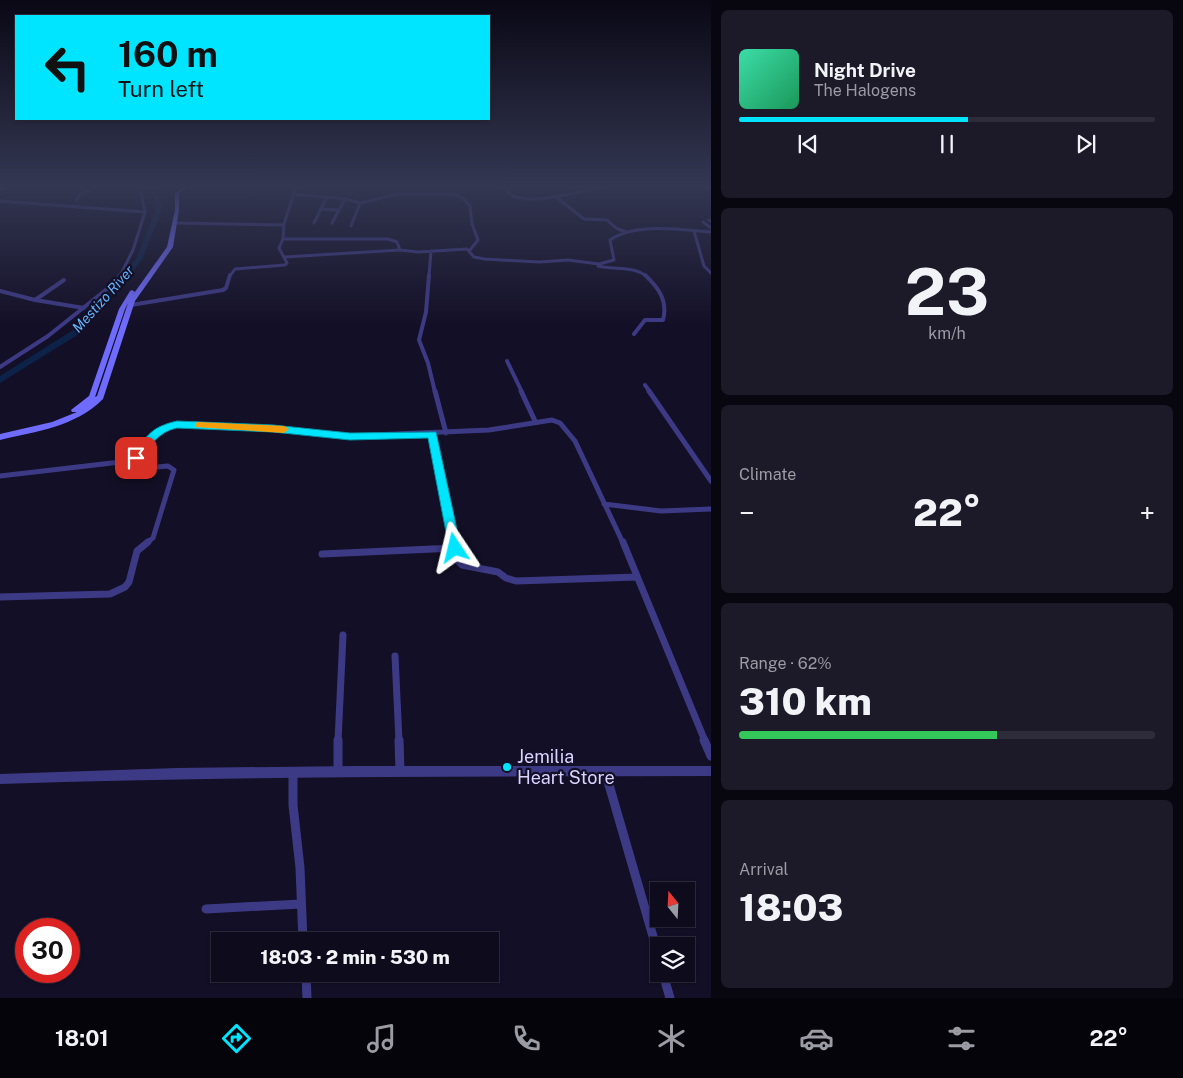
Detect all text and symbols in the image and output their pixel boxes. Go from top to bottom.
text: 160 m [118,34,218,75]
icon: left [35,35,100,100]
text: Night Drive [814,59,916,81]
text: Turn left [118,76,204,102]
text: The Halogens [814,81,916,100]
icon: previous [794,130,822,158]
icon: pause [933,130,961,158]
icon: next [1072,130,1100,158]
text: 23 [905,253,989,330]
water label: Mestizo River [69,262,138,336]
text: km/h [928,324,966,343]
pin [115,437,157,479]
icon: arrive [122,444,150,472]
text: Climate [739,465,796,484]
text: 22° [913,490,981,535]
text: − [739,496,755,529]
text: + [1139,496,1155,529]
position arrow [428,521,480,573]
text: Range · 62% [739,654,832,673]
text: 310 km [739,679,872,724]
place label: Jemilia Heart Store [517,746,615,788]
marker: Jemilia Heart Store [501,761,513,773]
text: Arrival [739,860,788,879]
north arrow [650,882,695,928]
map controls [650,882,695,982]
text: 18:03 [739,885,843,930]
speed limit sign: 30 [15,918,80,983]
button: layers [650,937,695,982]
text: 18:03 · 2 min · 530 m [260,946,450,968]
icon: directions [219,1021,254,1056]
icon: music [364,1021,399,1056]
icon: phone [509,1021,544,1056]
icon: climate [654,1021,689,1056]
icon: car [799,1021,834,1056]
icon: filters [944,1021,979,1056]
text: 18:01 [55,1025,109,1051]
text: 22° [1090,1025,1128,1051]

